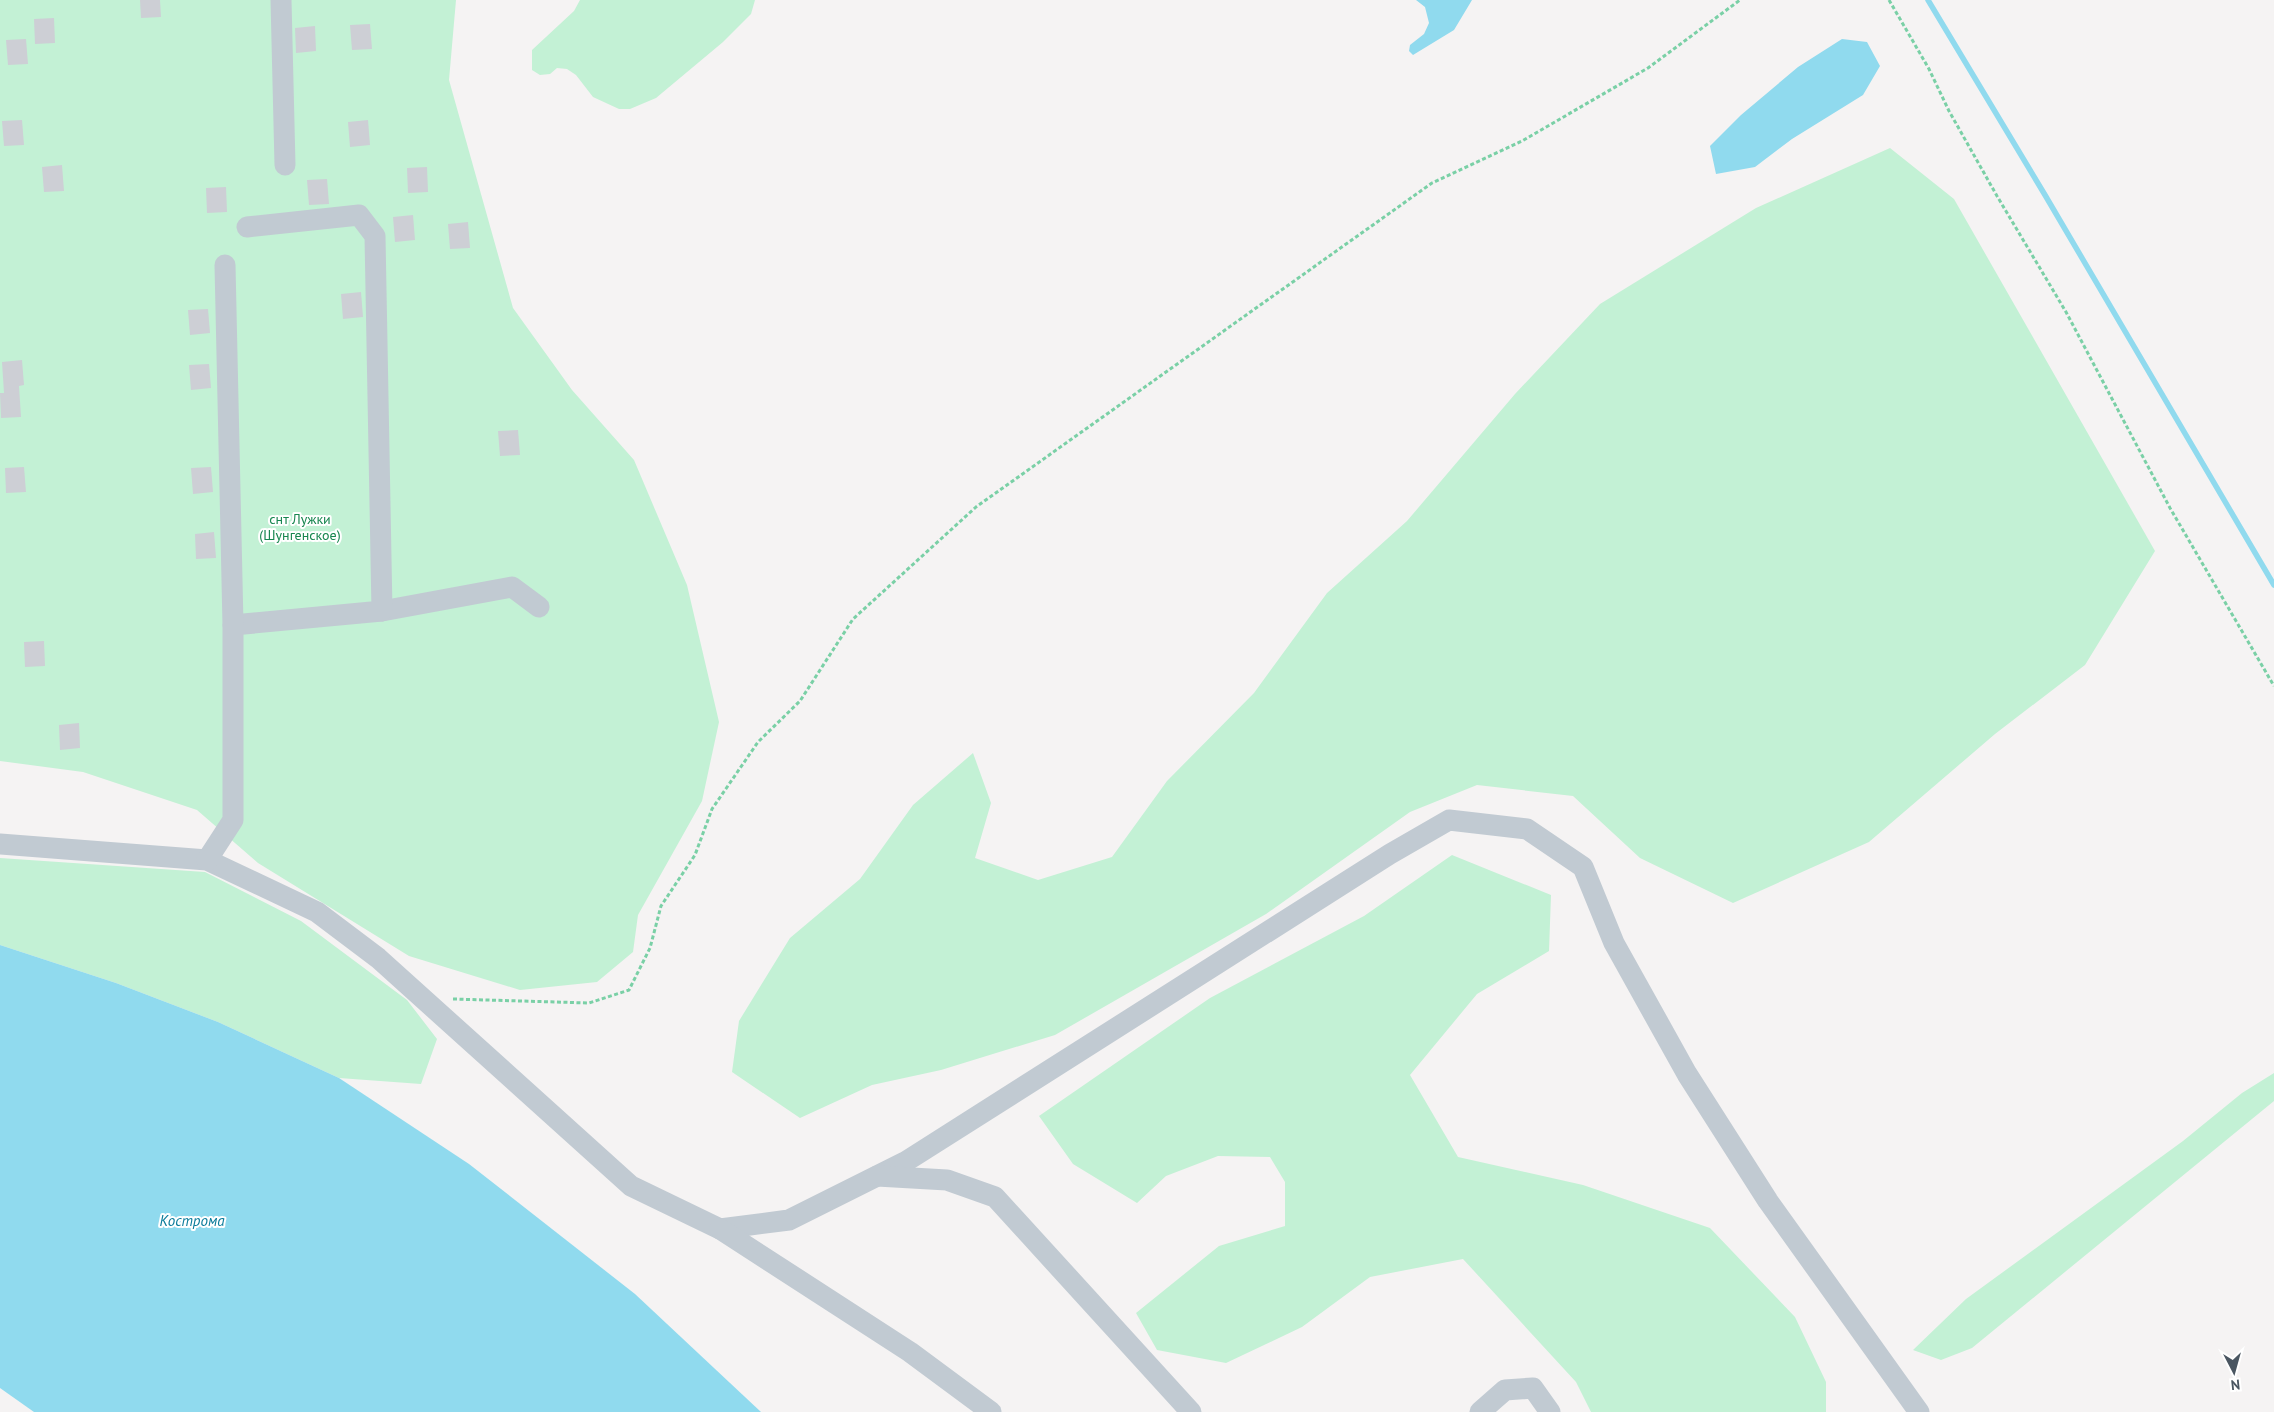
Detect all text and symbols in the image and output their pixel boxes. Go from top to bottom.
park label: снт Лужки (Шунгенское) [259,510,341,544]
water label: Кострома [159,1211,225,1230]
north arrow [2209,1347,2259,1397]
text: N [2230,1375,2241,1394]

